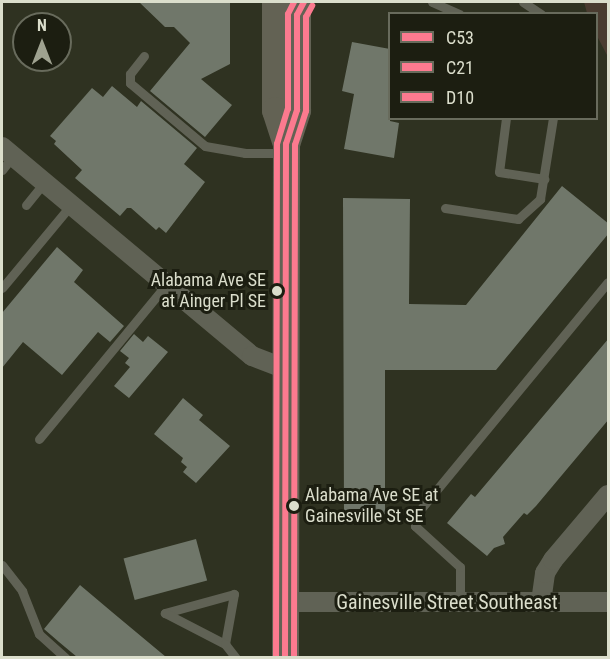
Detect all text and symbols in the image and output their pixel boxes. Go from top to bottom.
north arrow [12,12,72,72]
legend [388,12,598,120]
text: N [37,16,47,35]
text: C53 [446,27,474,48]
text: C21 [446,57,474,78]
text: D10 [446,87,474,108]
place label: Alabama Ave SE at Ainger Pl SE [151,270,266,312]
marker: Alabama Ave SE at Ainger Pl SE [271,285,283,297]
place label: Alabama Ave SE at Gainesville St SE [305,485,438,528]
marker: Alabama Ave SE at Gainesville St SE [288,500,300,512]
street label: Gainesville Street Southeast [336,590,558,614]

